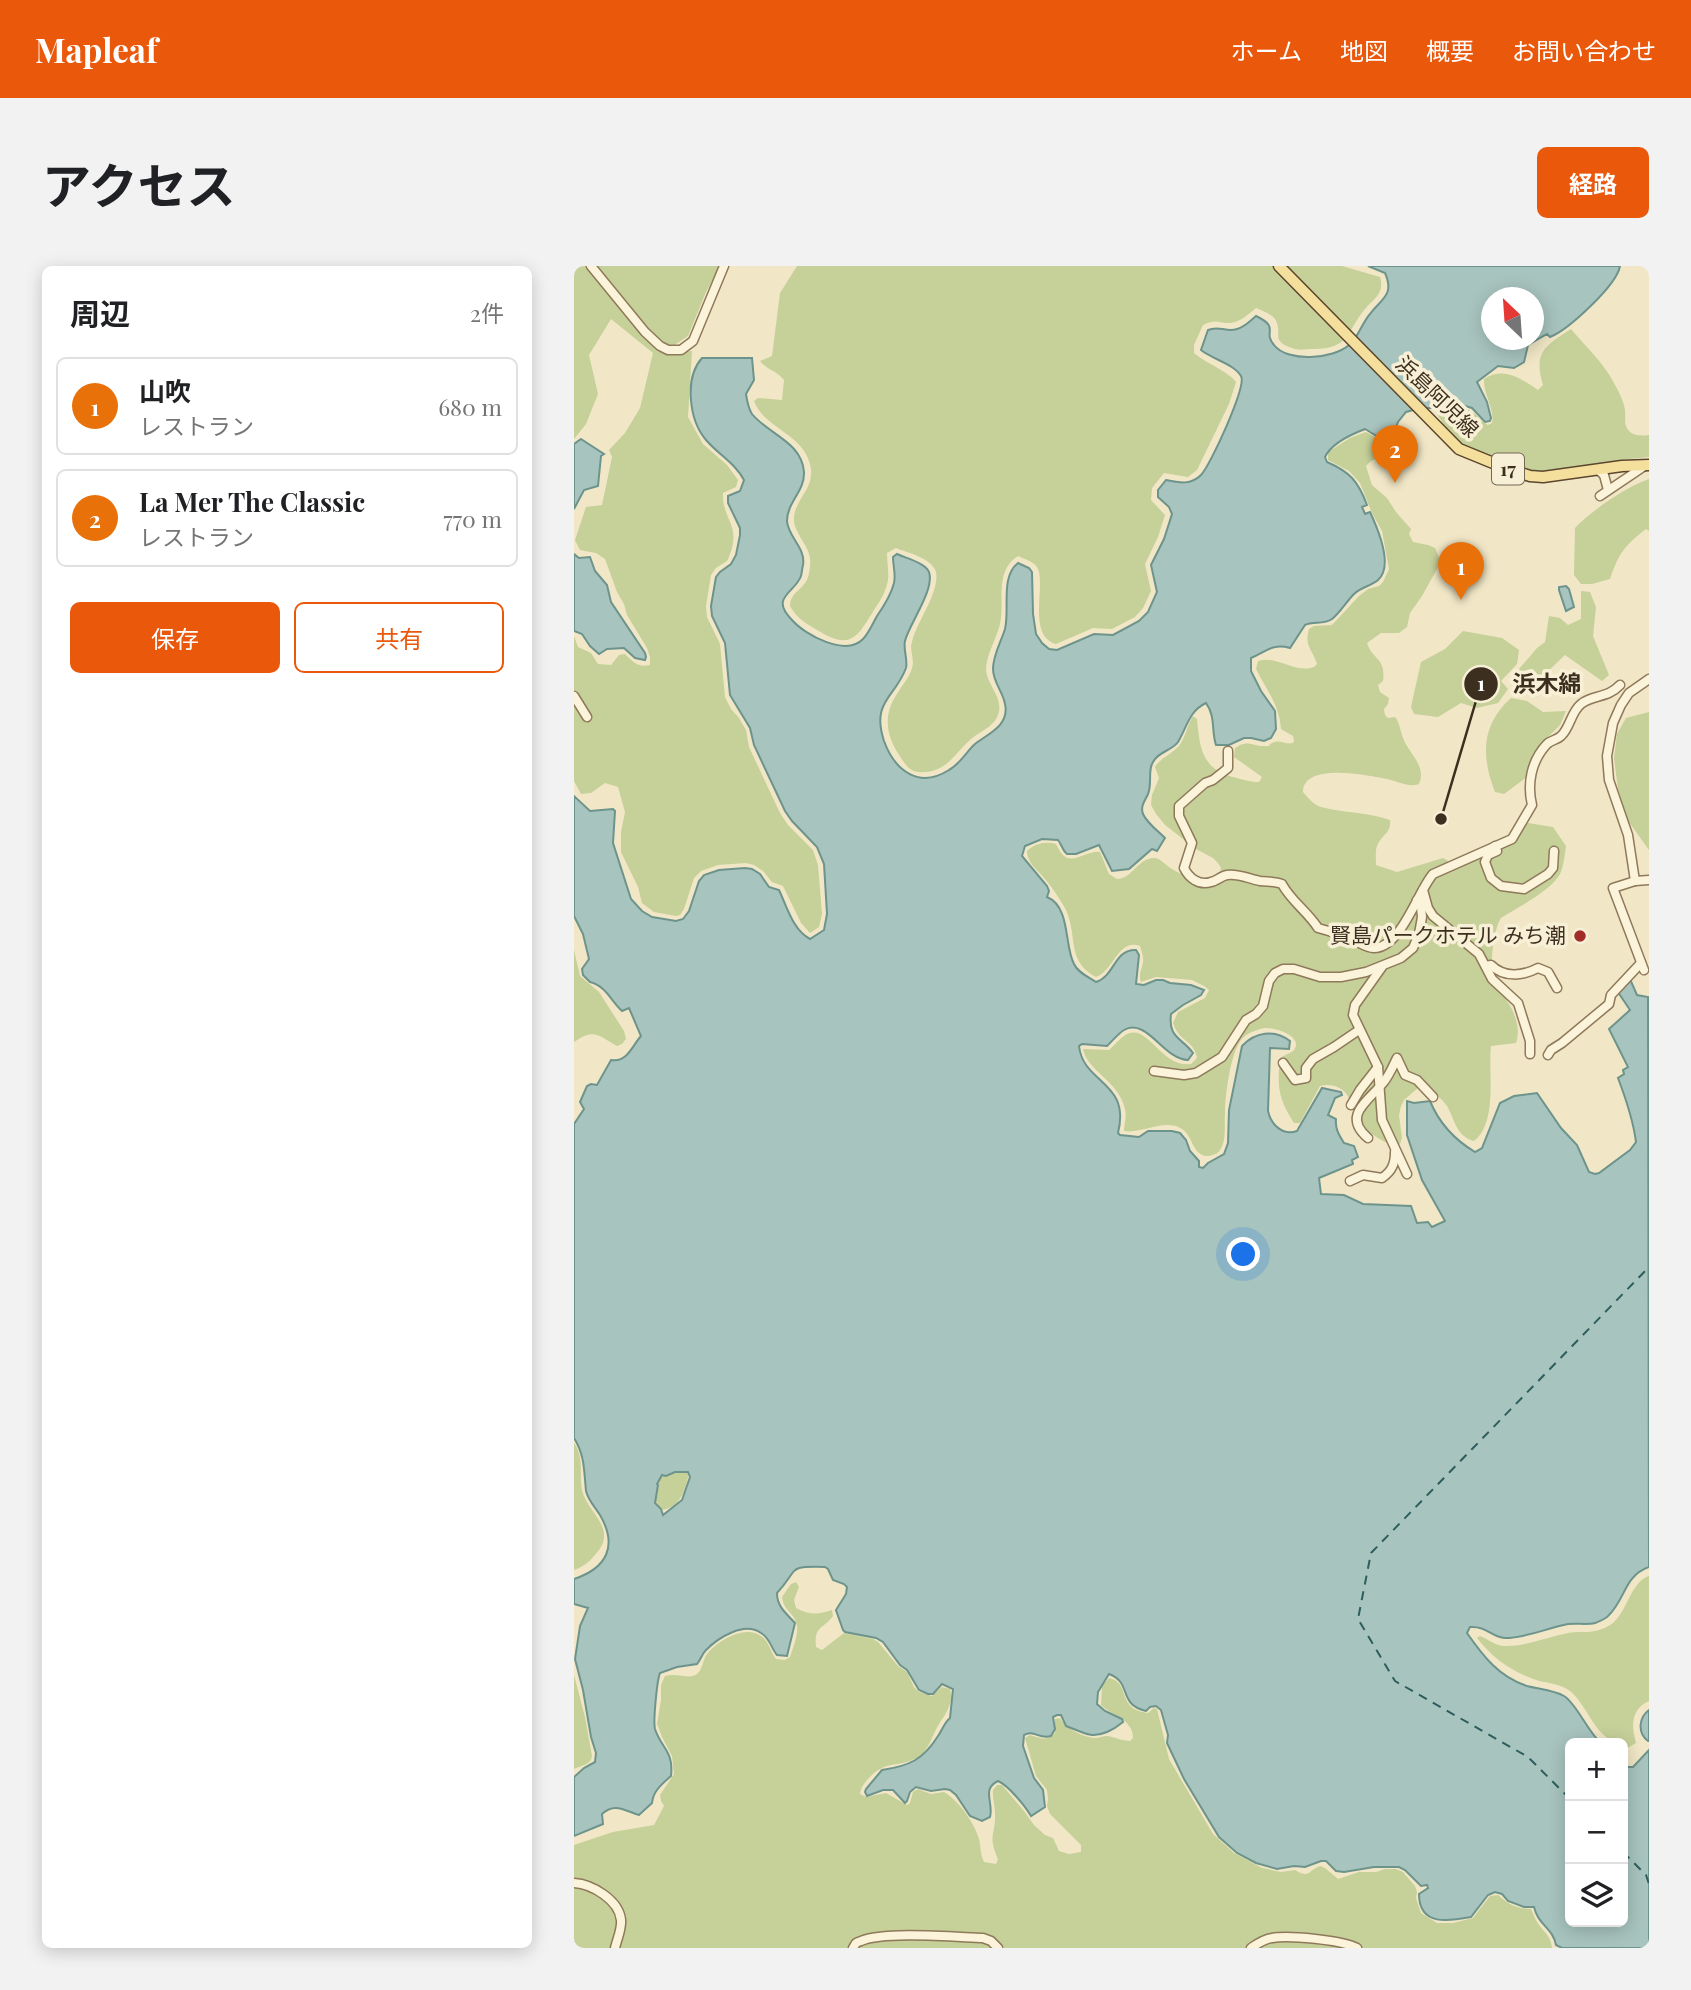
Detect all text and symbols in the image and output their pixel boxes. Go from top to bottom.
text: Mapleaf [35,27,158,71]
text: ホーム [1231,34,1302,66]
text: 地図 [1340,34,1388,66]
text: 概要 [1426,34,1474,66]
text: お問い合わせ [1512,34,1656,66]
button: 経路 [1537,147,1649,218]
text: アクセス [42,151,236,216]
north arrow [1481,287,1544,350]
text: 周辺 [70,293,130,333]
text: 2件 [470,297,504,328]
street label: 浜島阿児線 [1391,349,1486,442]
text: 山吹 [139,373,191,408]
text: 1 [91,391,99,422]
text: 680 m [438,391,502,422]
text: レストラン [139,410,254,441]
pin: 2 [1372,425,1418,483]
road number: 17 [1492,454,1524,484]
text: La Mer The Classic [139,484,365,519]
text: 2 [89,503,101,534]
text: 770 m [443,503,502,534]
text: レストラン [139,521,254,552]
pin: 1 [1438,542,1484,600]
button: 保存 [70,602,280,673]
button: 共有 [294,602,504,673]
callout: 浜木綿 [1463,662,1595,706]
text: 浜木綿 [1513,667,1582,698]
text: 1 [1477,668,1485,696]
place label: 賢島パークホテル みち潮 [1330,920,1566,948]
marker: 賢島パークホテル みち潮 [1572,928,1588,944]
your location [1226,1237,1260,1271]
map controls [1565,1738,1628,1927]
button: + [1565,1738,1628,1801]
button: − [1565,1801,1628,1864]
button: layers [1565,1864,1628,1927]

